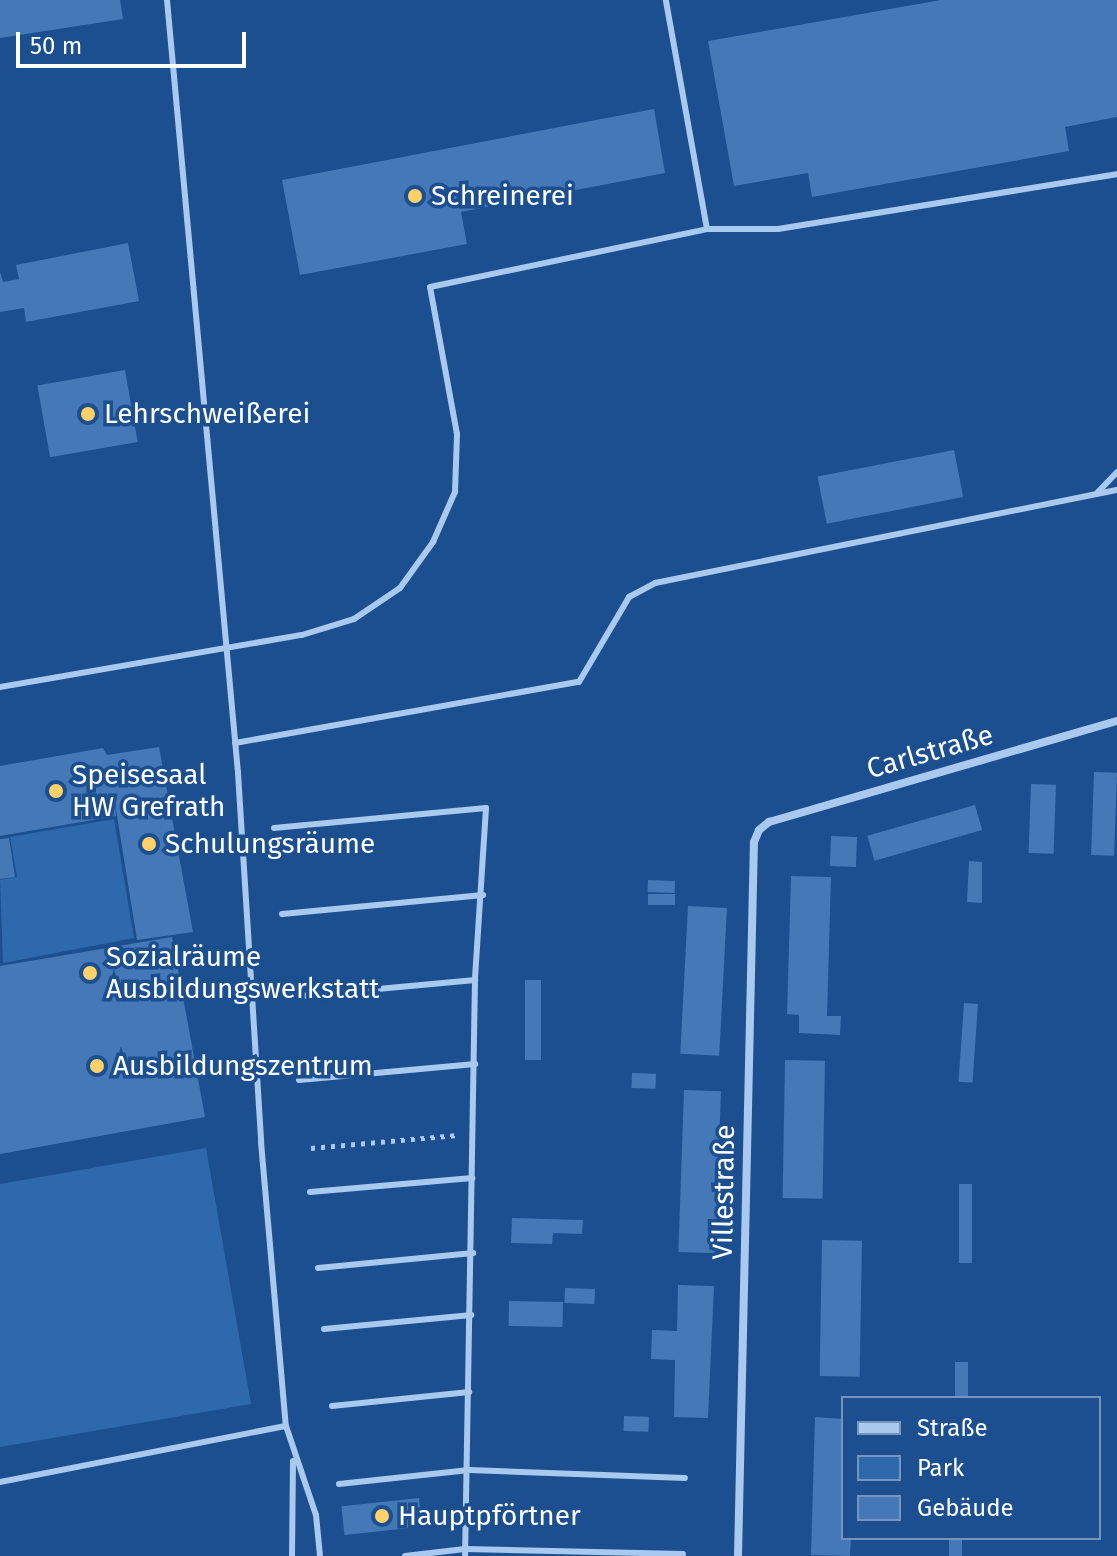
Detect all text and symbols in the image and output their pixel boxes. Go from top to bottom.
scale bar [20,16,250,66]
text: 50 m [30,32,82,60]
place label: Schreinerei [431,179,574,213]
marker: Schreinerei [406,187,424,205]
place label: Lehrschweißerei [104,397,310,431]
marker: Lehrschweißerei [79,405,97,423]
street label: Carlstraße [863,718,997,786]
place label: Speisesaal HW Grefrath [72,758,225,824]
marker: Speisesaal HW Grefrath [47,782,65,800]
place label: Schulungsräume [165,827,375,861]
marker: Schulungsräume [140,835,158,853]
place label: Sozialräume Ausbildungswerkstatt [106,940,379,1006]
marker: Sozialräume Ausbildungswerkstatt [81,964,99,982]
place label: Ausbildungszentrum [113,1049,373,1083]
marker: Ausbildungszentrum [88,1057,106,1075]
street label: Villestraße [706,1124,742,1260]
legend [841,1396,1101,1540]
text: Straße [917,1414,988,1442]
text: Park [917,1454,964,1482]
text: Gebäude [917,1494,1014,1522]
place label: Hauptpförtner [398,1499,581,1533]
marker: Hauptpförtner [373,1507,391,1525]

